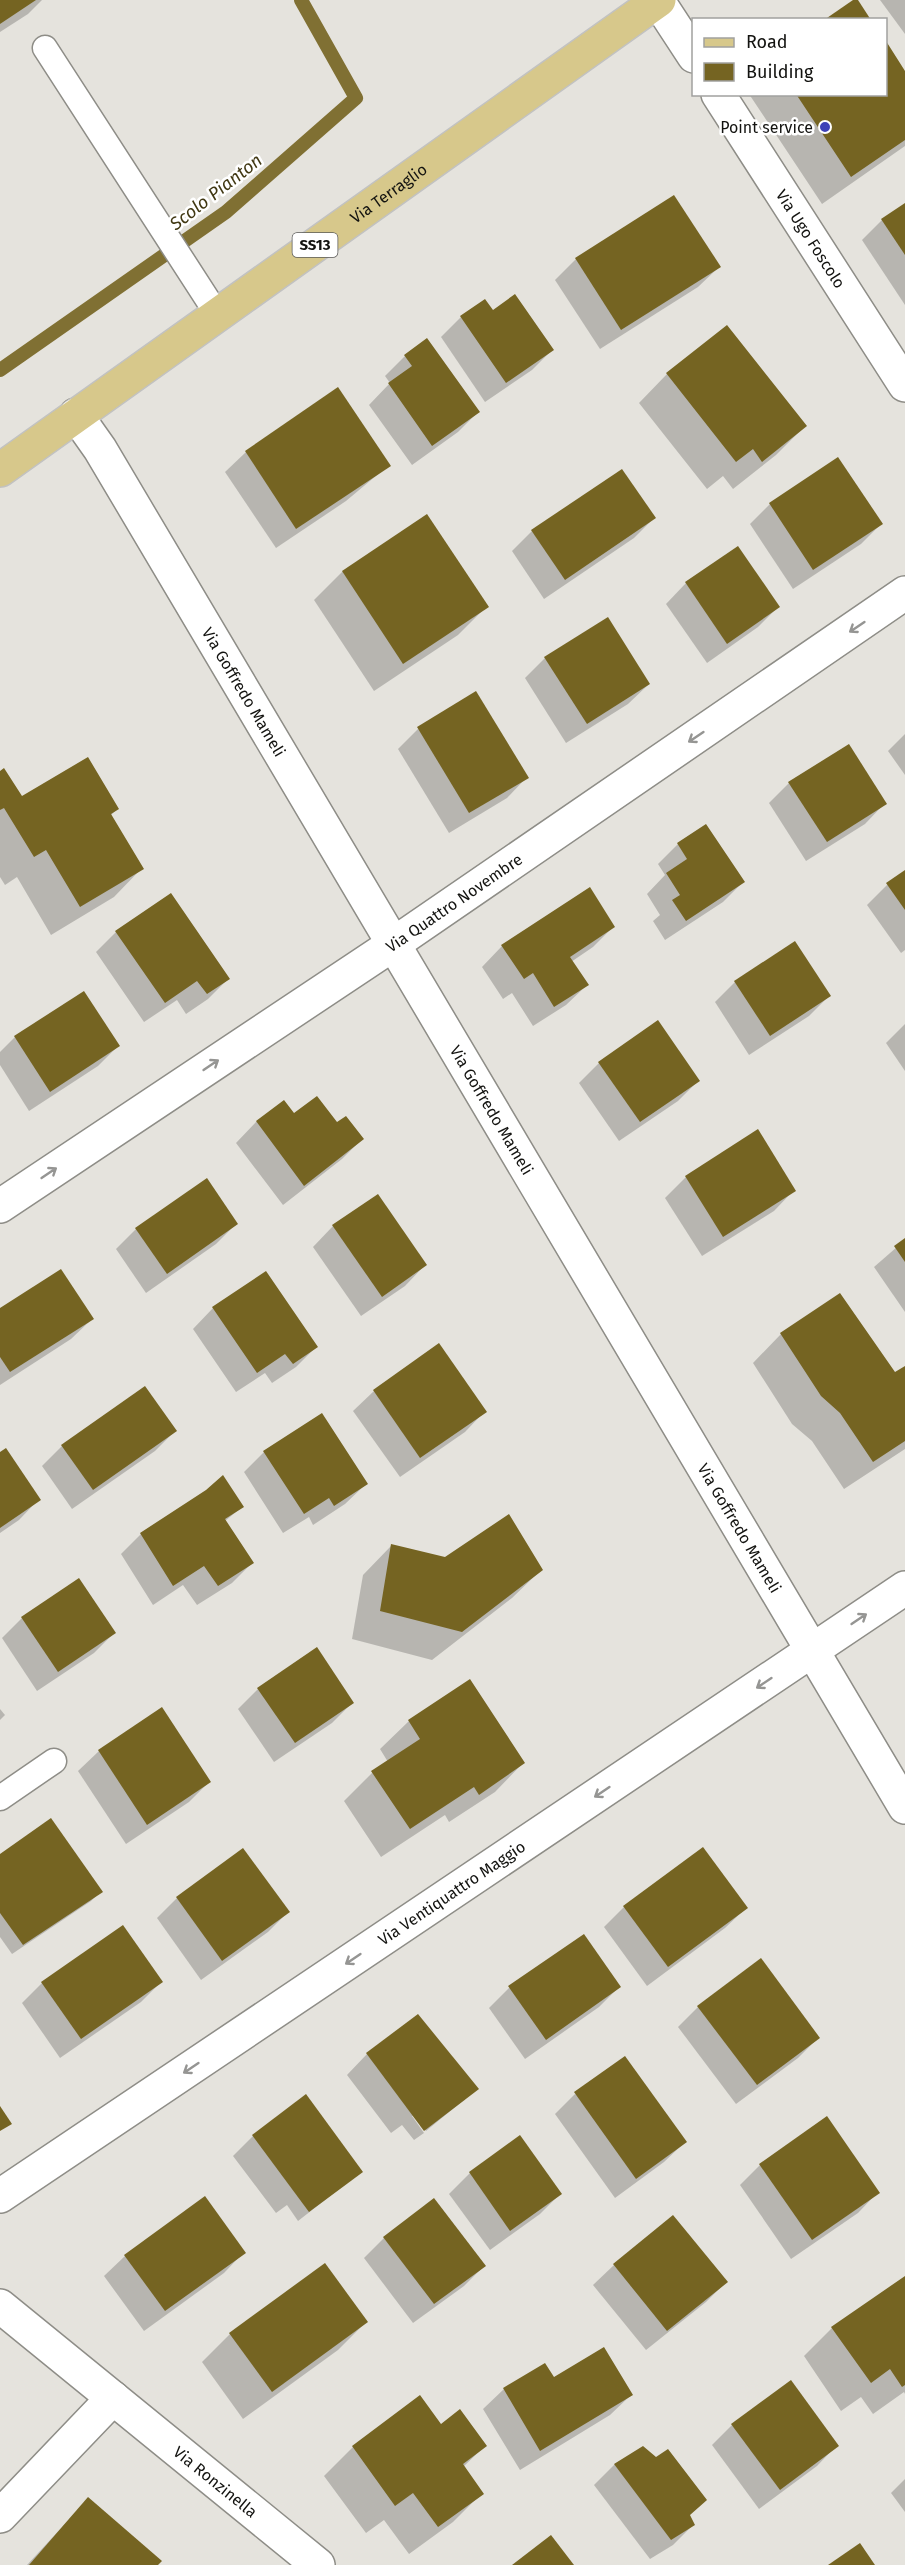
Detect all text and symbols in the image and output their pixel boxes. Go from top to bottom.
legend [692,18,887,96]
text: Road [746,31,788,53]
text: Building [746,61,814,83]
place label: Point service [720,118,813,137]
marker: Point service [818,120,832,134]
water label: Scolo Pianton [165,149,267,236]
street label: Via Terraglio [347,160,431,227]
street label: Via Ugo Foscolo [772,186,849,292]
road number: SS13 [292,233,338,257]
one-way arrow [848,620,865,633]
street label: Via Goffredo Mameli [198,624,289,760]
one-way arrow [688,731,705,743]
street label: Via Quattro Novembre [383,850,526,956]
street label: Via Goffredo Mameli [446,1042,537,1178]
one-way arrow [202,1059,219,1071]
one-way arrow [40,1167,56,1179]
street label: Via Goffredo Mameli [694,1460,785,1596]
one-way arrow [850,1613,866,1625]
one-way arrow [756,1677,773,1689]
one-way arrow [594,1786,611,1798]
street label: Via Ventiquattro Maggio [375,1837,529,1949]
one-way arrow [345,1953,362,1965]
one-way arrow [183,2062,200,2074]
street label: Via Ronzinella [170,2442,261,2522]

